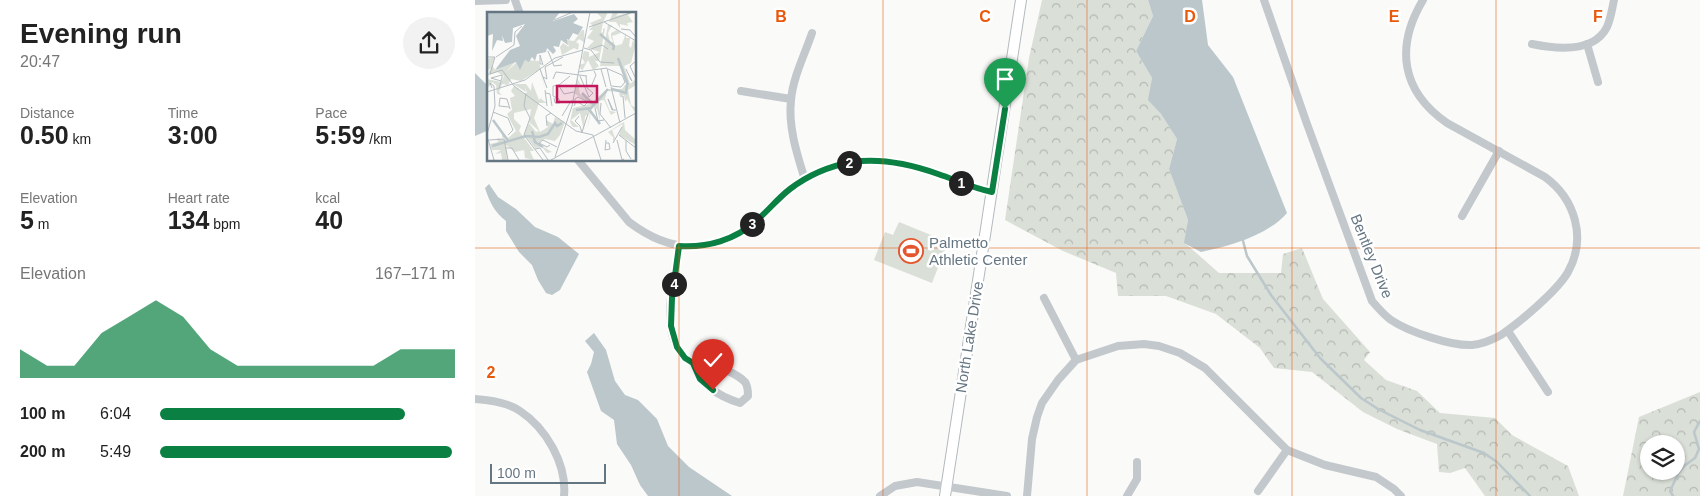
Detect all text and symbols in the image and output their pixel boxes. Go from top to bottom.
text: B [775,8,787,25]
text: C [979,8,991,25]
text: D [1184,8,1196,25]
text: E [1389,8,1400,25]
text: F [1593,8,1603,25]
inset map [487,12,636,161]
button: share [403,17,455,69]
text: Evening run [20,18,182,49]
text: 20:47 [20,53,60,70]
pin [984,58,1026,109]
icon: arrive [991,65,1019,93]
text: Distance [20,105,74,121]
text: Time [168,105,198,121]
text: Pace [315,105,347,121]
text: 0.50 [20,121,69,149]
text: 3:00 [168,121,218,149]
text: 5:59 [315,121,365,149]
text: km [69,131,91,147]
text: /km [365,131,392,147]
pin: 2 [837,150,861,176]
text: 2 [846,155,853,171]
pin: 1 [949,170,973,196]
text: 1 [958,175,965,191]
text: Elevation [20,190,78,206]
text: Heart rate [168,190,230,206]
text: kcal [315,190,340,206]
text: 5 [20,206,34,234]
text: 134 [168,206,209,234]
text: 40 [315,206,343,234]
street label: Bentley Drive [1347,211,1397,301]
pin: 3 [739,212,765,236]
text: m [34,216,49,232]
text: bpm [209,216,241,232]
text: 3 [749,216,756,232]
place label: Palmetto Athletic Center [929,234,1027,268]
sports icon: Palmetto Athletic Center [898,238,924,264]
text: Elevation [20,265,86,282]
text: 167–171 m [375,265,455,282]
pin: 4 [661,272,687,296]
text: 4 [671,276,678,292]
street label: North Lake Drive [952,280,986,394]
pin [692,339,734,390]
icon: check [699,346,727,374]
text: 2 [487,364,496,381]
text: 100 m [20,405,65,422]
text: 6:04 [100,405,131,422]
map controls [1640,435,1685,480]
button: layers [1640,435,1685,480]
text: 200 m [20,443,65,460]
text: 5:49 [100,443,131,460]
scale bar [490,461,606,484]
text: 100 m [497,465,536,481]

